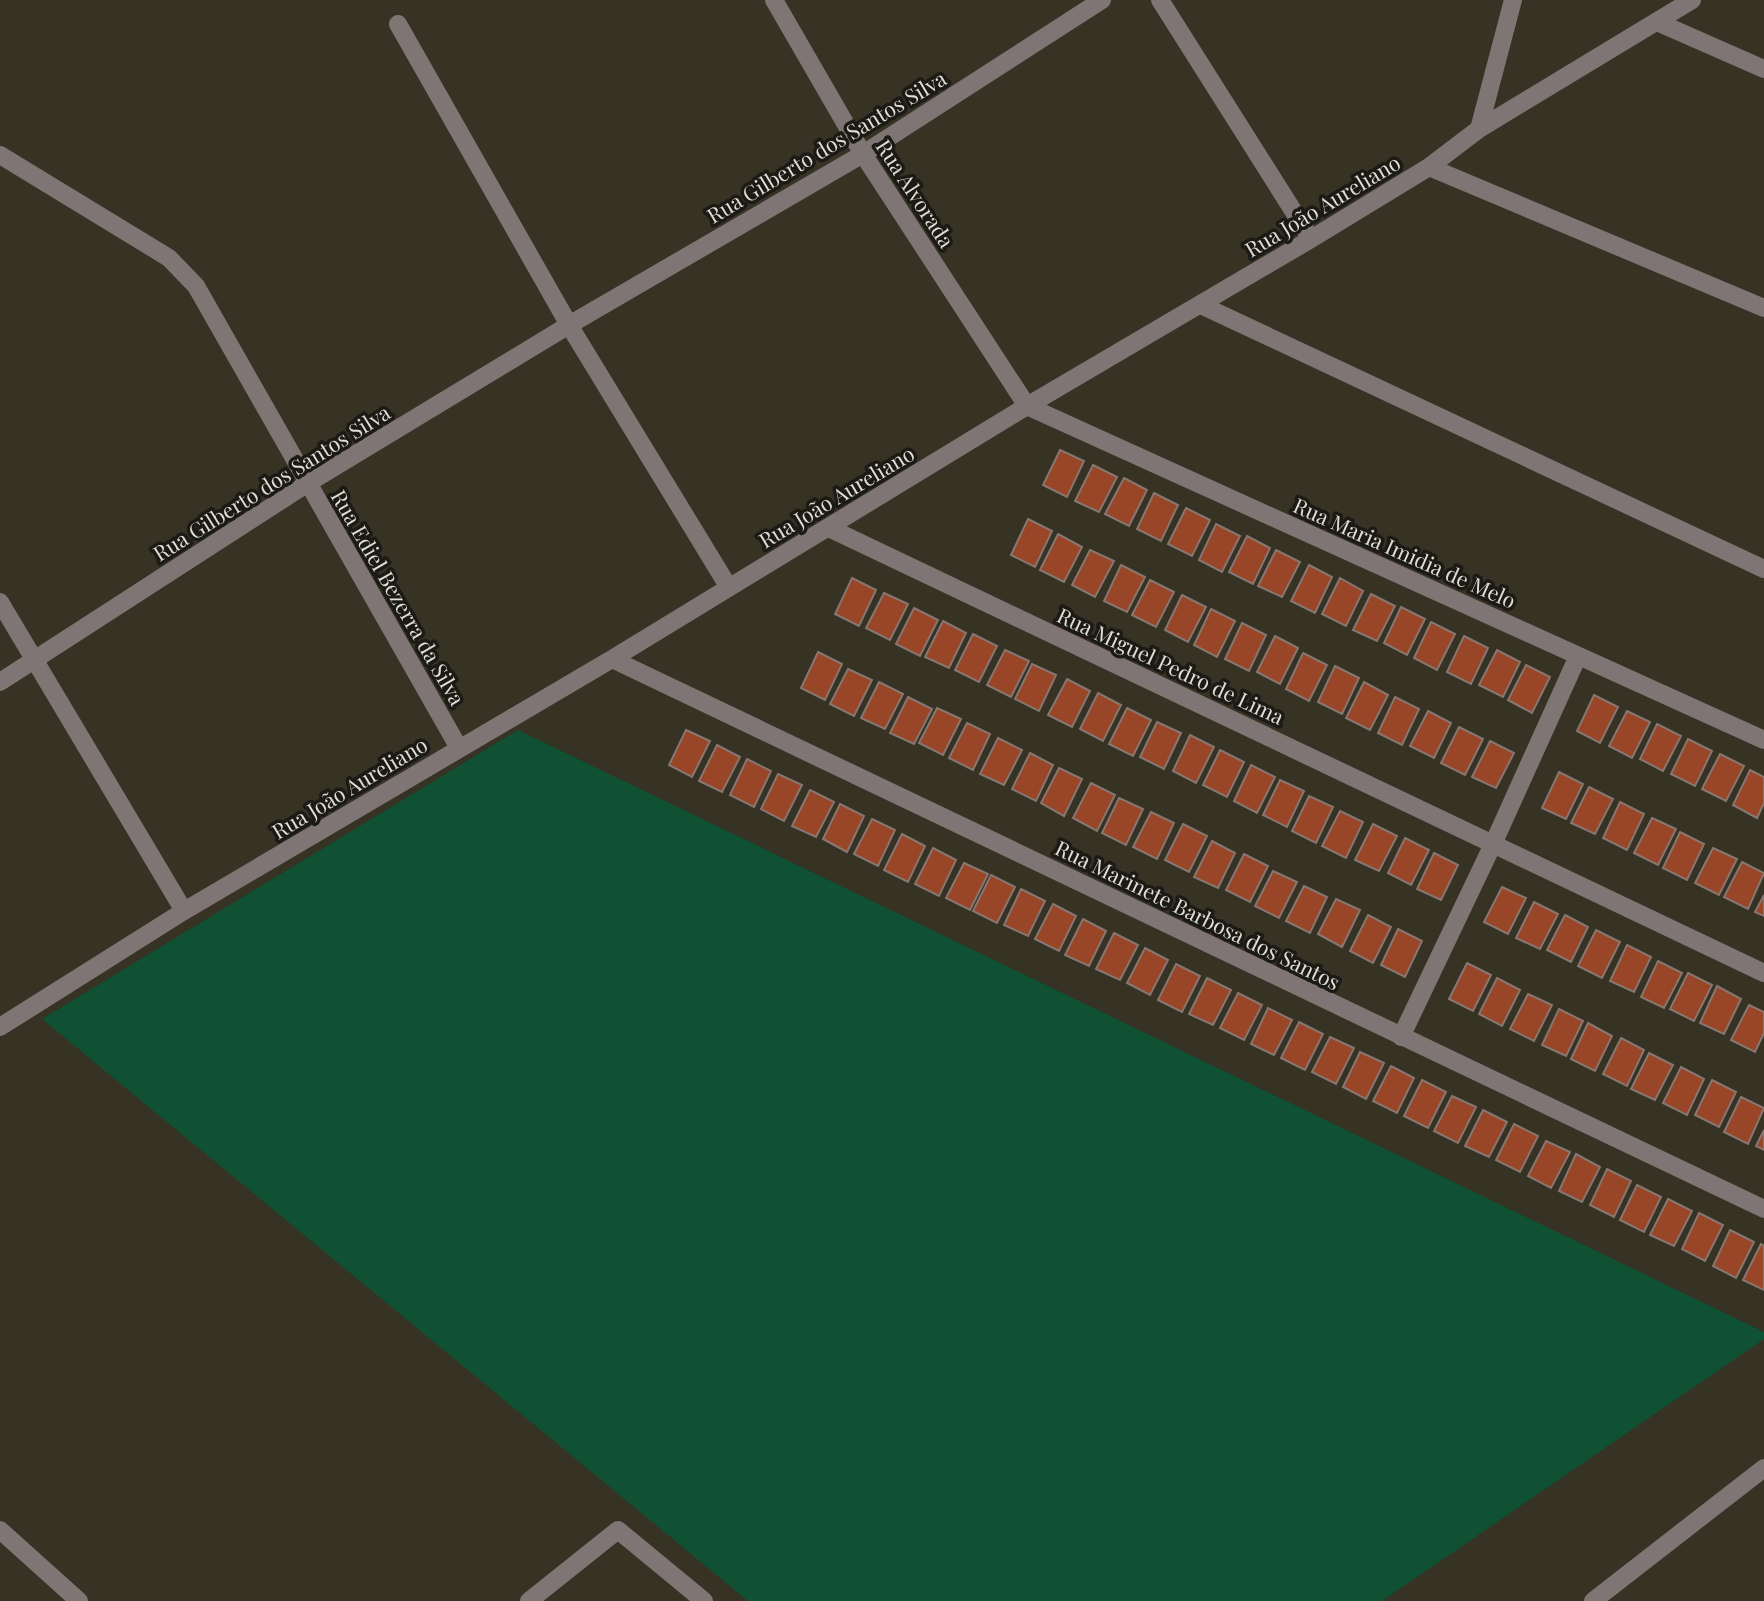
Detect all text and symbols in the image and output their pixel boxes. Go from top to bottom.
street label: Rua Gilberto dos Santos Silva [701,63,951,229]
street label: Rua Alvorada [871,133,962,253]
street label: Rua João Aureliano [1239,147,1405,263]
street label: Rua Gilberto dos Santos Silva [147,397,395,567]
street label: Rua João Aureliano [753,438,919,554]
street label: Rua Ediel Bezerra da Silva [326,484,473,710]
street label: Rua Maria Imidia de Melo [1289,490,1521,614]
street label: Rua Miguel Pedro de Lima [1053,600,1289,730]
street label: Rua João Aureliano [266,729,432,845]
street label: Rua Marinete Barbosa dos Santos [1051,833,1345,995]

